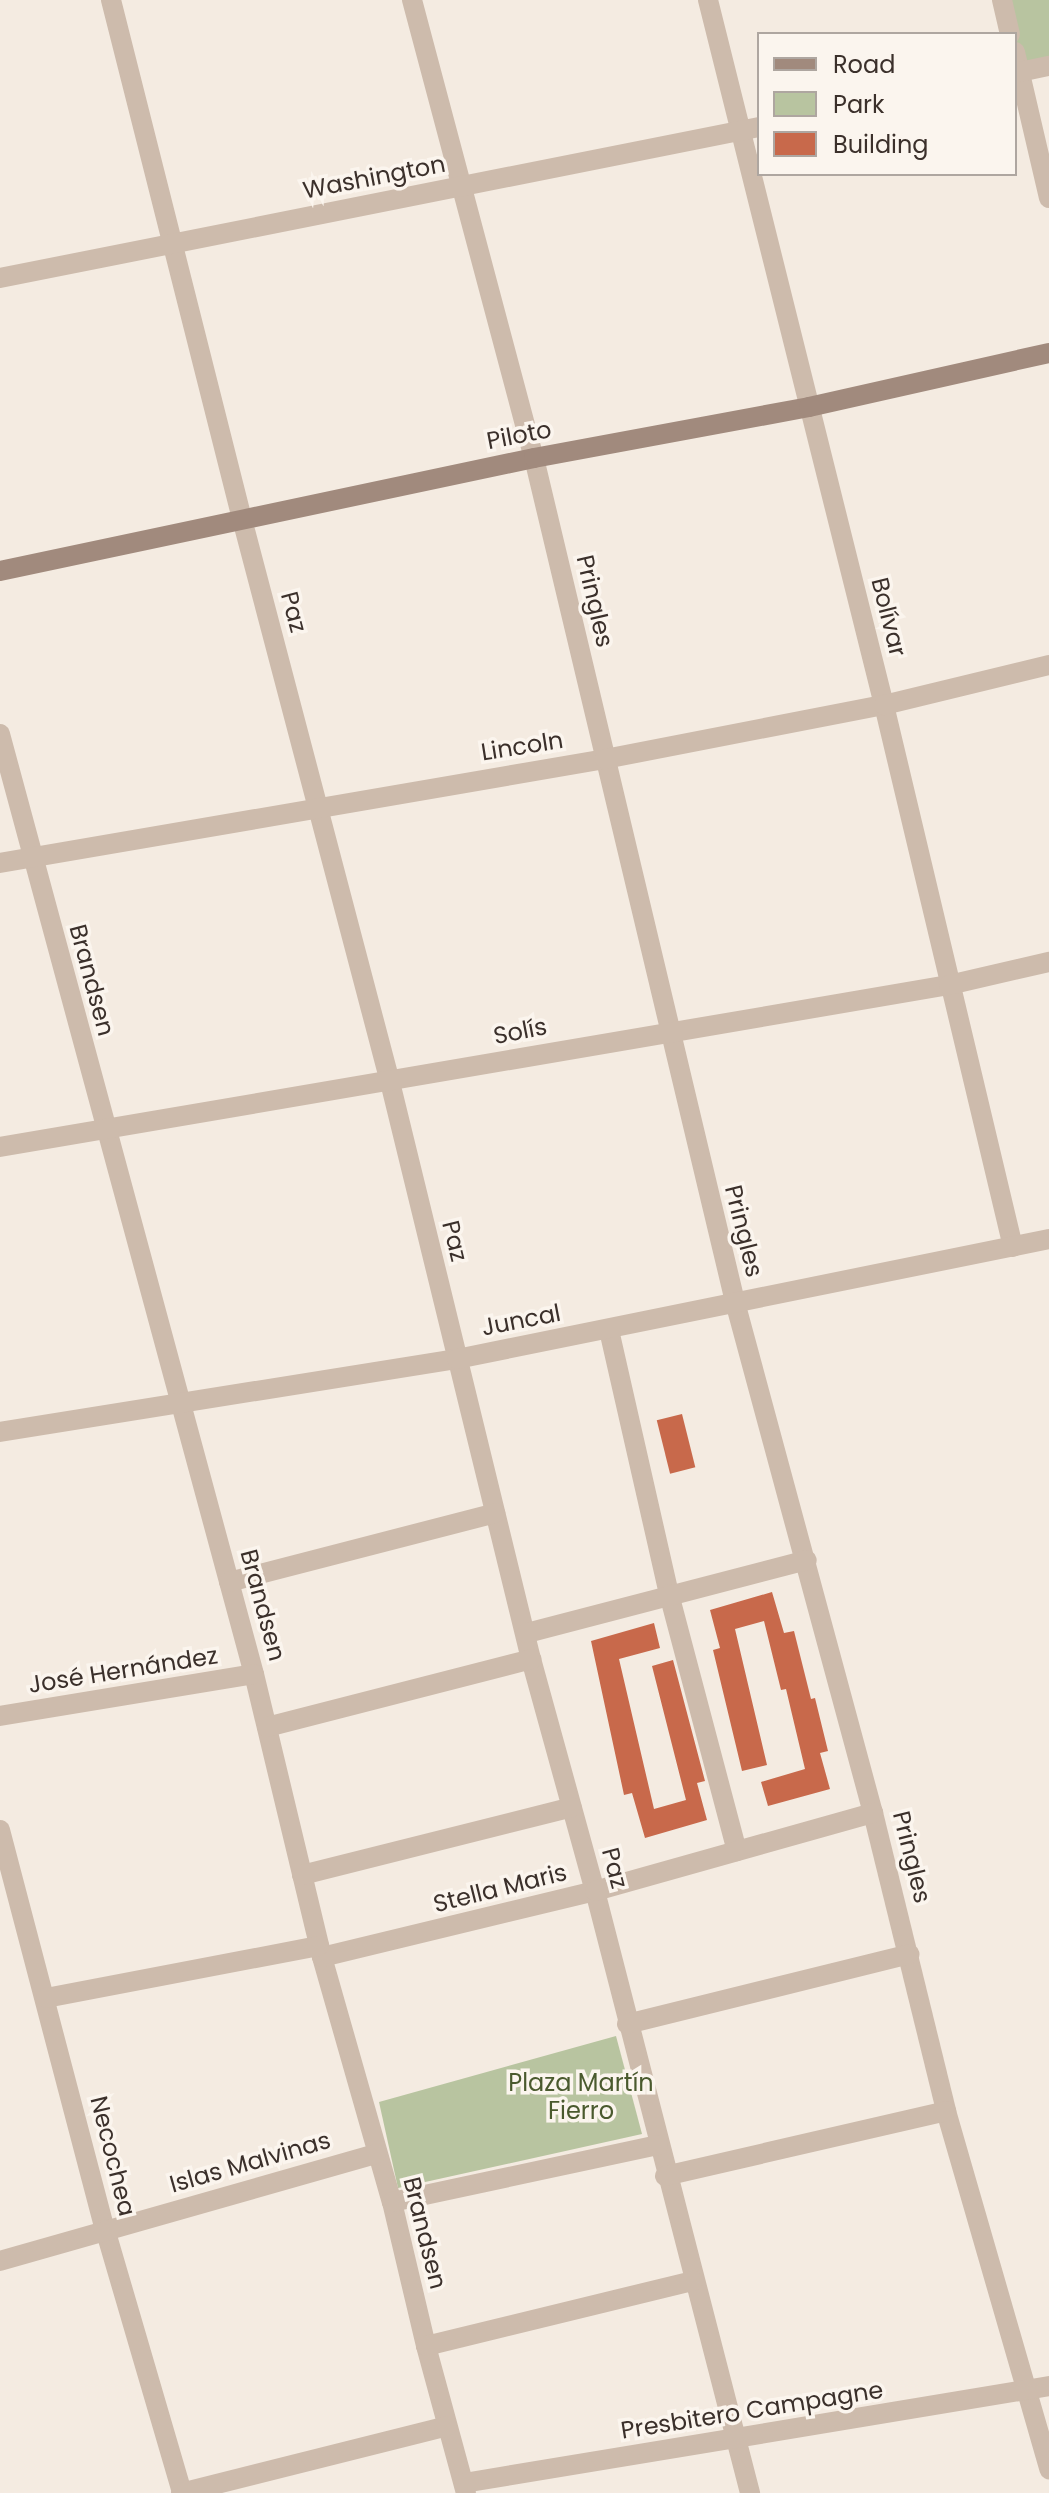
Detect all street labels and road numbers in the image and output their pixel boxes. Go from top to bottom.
street label: Washington [300,149,448,205]
street label: Piloto [484,415,554,455]
street label: Pringles [570,552,620,650]
street label: Bolívar [865,574,913,660]
street label: Paz [275,588,313,636]
street label: Lincoln [479,725,565,767]
street label: Brandsen [63,921,121,1039]
street label: Solís [491,1012,549,1050]
street label: Pringles [719,1182,769,1280]
street label: Paz [436,1218,474,1264]
street label: Juncal [479,1298,563,1342]
street label: Brandsen [234,1546,292,1664]
street label: José Hernández [26,1641,220,1699]
street label: Pringles [887,1808,937,1906]
street label: Paz [596,1844,634,1892]
street label: Stella Maris [430,1858,570,1918]
street label: Necochea [84,2093,142,2219]
street label: Islas Malvinas [166,2125,334,2199]
street label: Brandsen [397,2174,453,2292]
street label: Presbitero Campagne [619,2375,885,2445]

